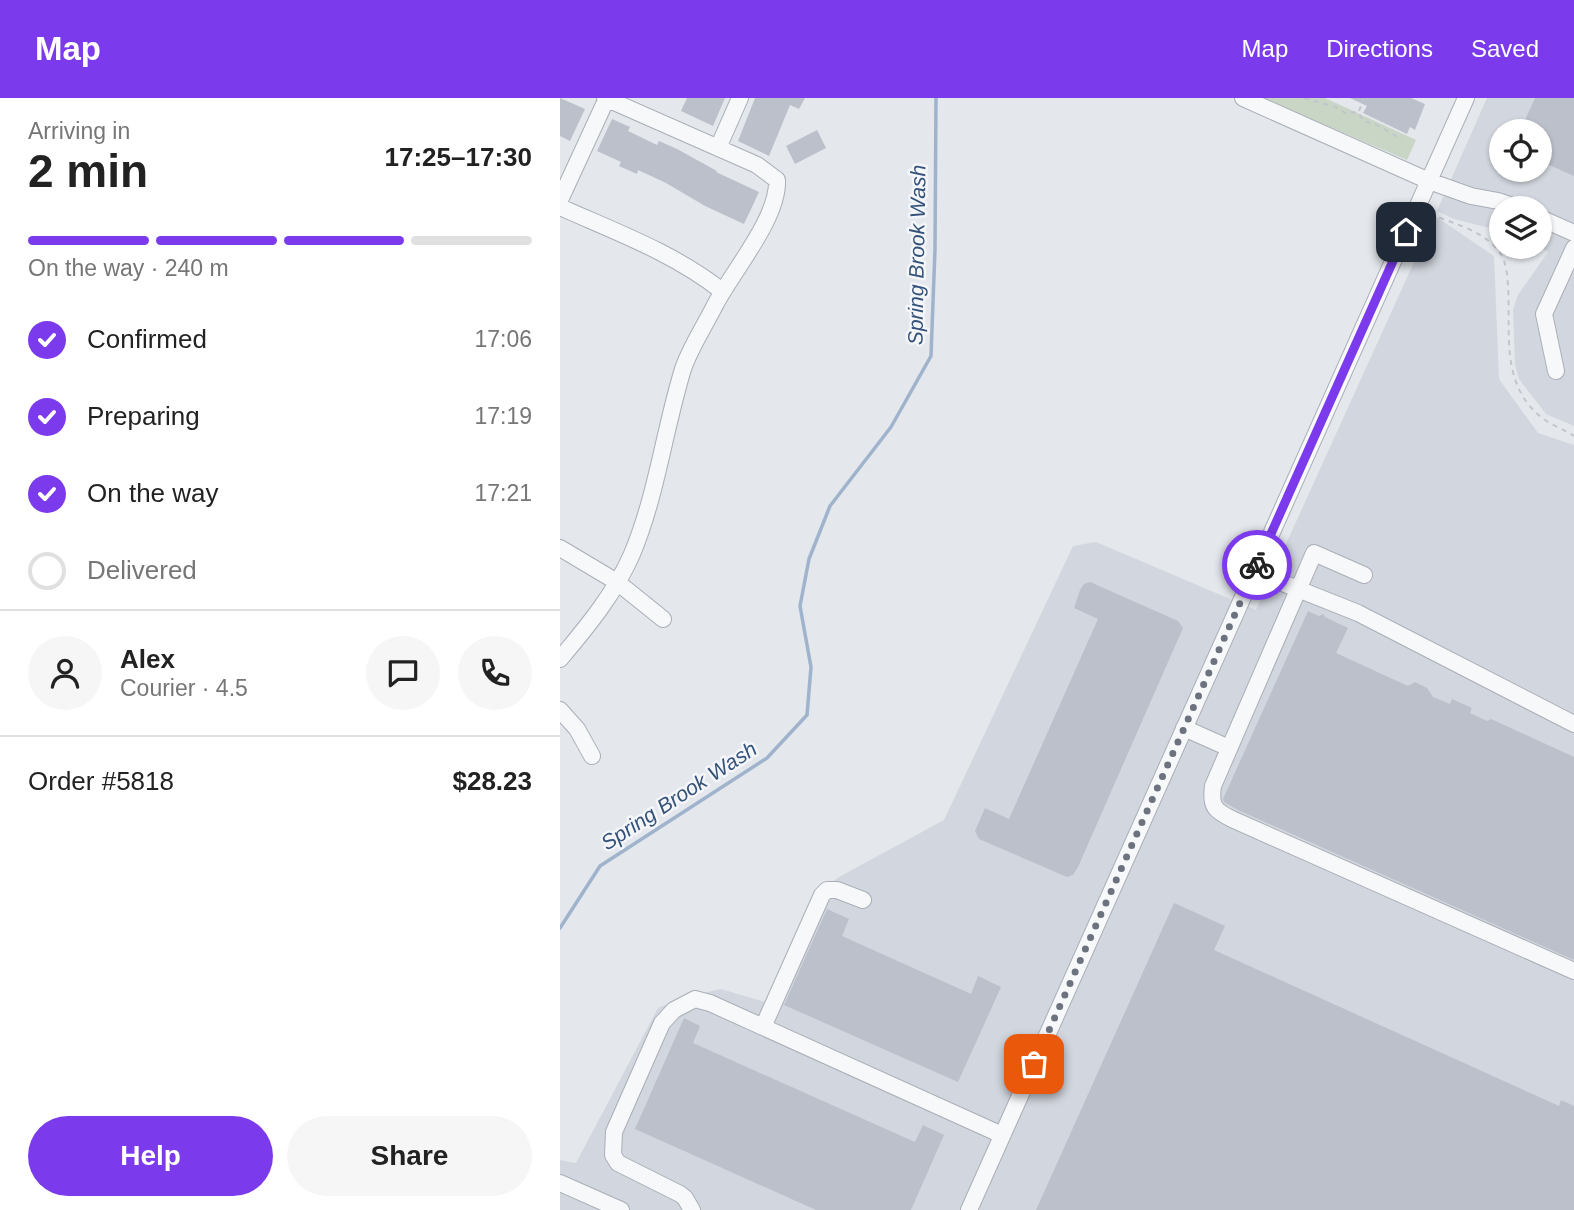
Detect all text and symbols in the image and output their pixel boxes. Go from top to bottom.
text: Map [35,30,101,67]
text: Map [1242,35,1288,62]
text: Directions [1326,35,1433,62]
text: Saved [1471,35,1539,62]
text: Arriving in [28,118,130,144]
map controls [1489,119,1552,259]
button: locate [1489,119,1552,182]
text: 17:25–17:30 [385,142,532,172]
text: 2 min [28,145,148,197]
water label: Spring Brook Wash [903,165,930,345]
button: layers [1489,196,1552,259]
pin [1376,202,1436,262]
icon: home [1387,213,1425,251]
text: On the way · 240 m [28,255,229,281]
icon: check [28,321,66,359]
text: Confirmed [87,324,207,354]
text: 17:06 [474,326,532,352]
icon: check [28,398,66,436]
text: Preparing [87,401,200,431]
text: 17:19 [474,403,532,429]
icon: check [28,475,66,513]
text: On the way [87,478,219,508]
text: 17:21 [474,480,532,506]
courier [1222,530,1292,600]
icon: bike [1238,546,1276,584]
text: Delivered [87,555,197,585]
button: person [28,636,102,710]
button: chat [366,636,440,710]
button: phone [458,636,532,710]
text: Alex [120,644,175,674]
text: Courier · 4.5 [120,675,248,701]
water label: Spring Brook Wash [597,737,761,854]
text: Order #5818 [28,766,174,796]
text: $28.23 [452,766,532,796]
pin [1004,1034,1064,1094]
icon: bag [1015,1045,1053,1083]
button: Help [28,1116,273,1196]
button: Share [287,1116,532,1196]

